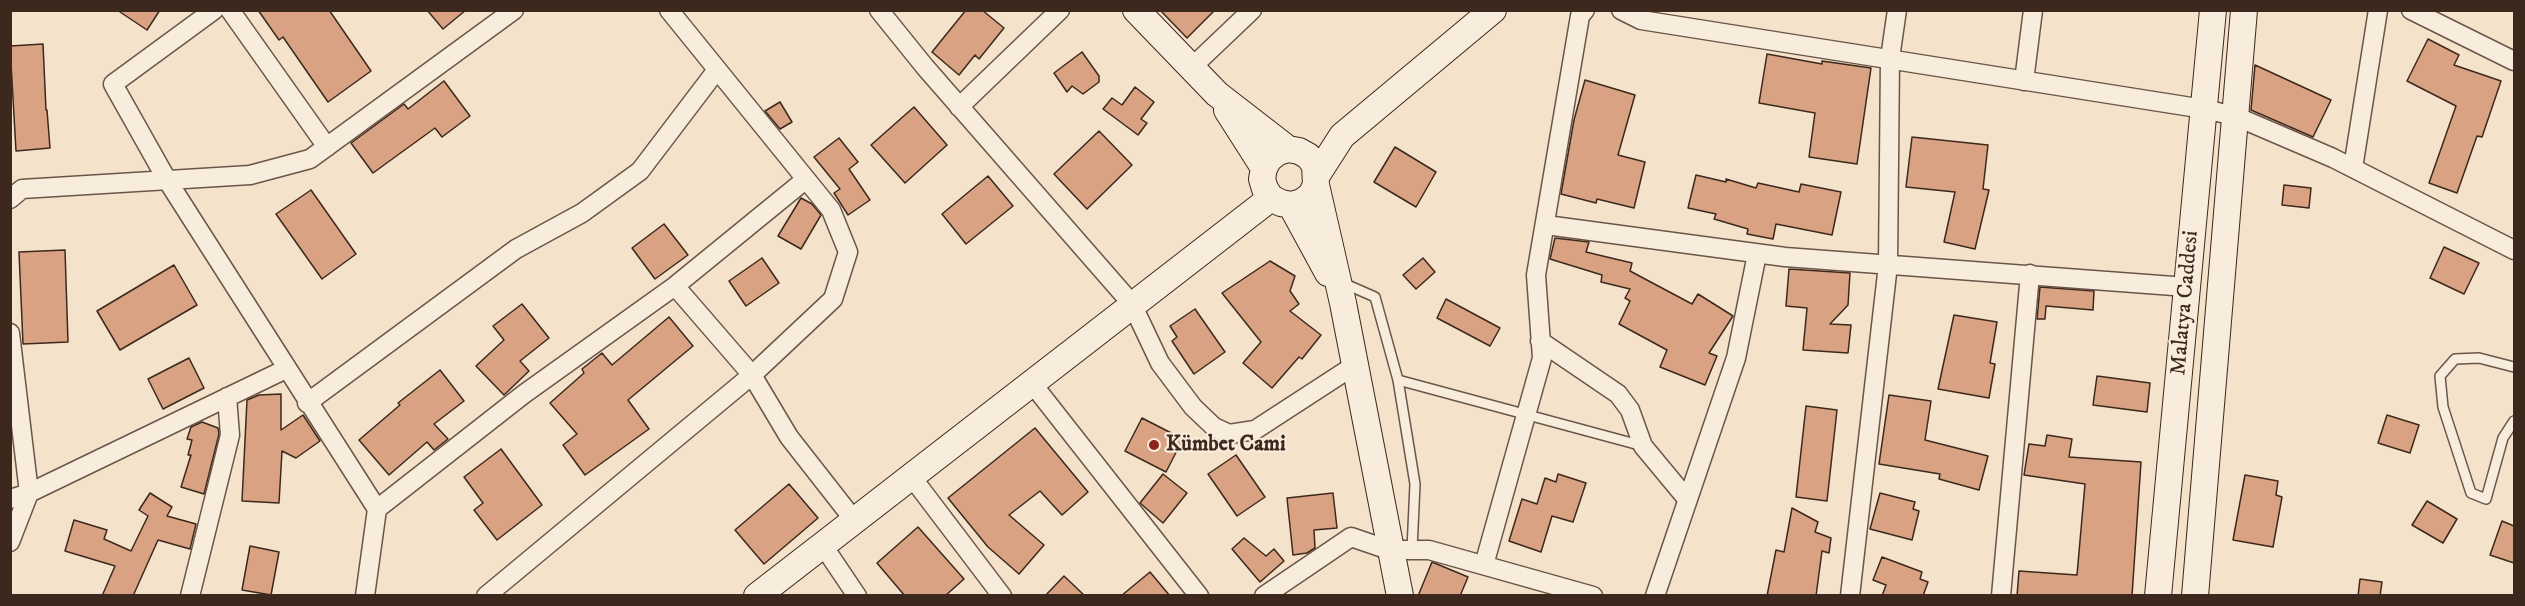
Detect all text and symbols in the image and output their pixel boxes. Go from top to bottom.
street label: Malatya Caddesi [2167,230,2205,376]
place label: Kümbet Cami [1166,432,1286,458]
marker: Kümbet Cami [1147,438,1161,452]

